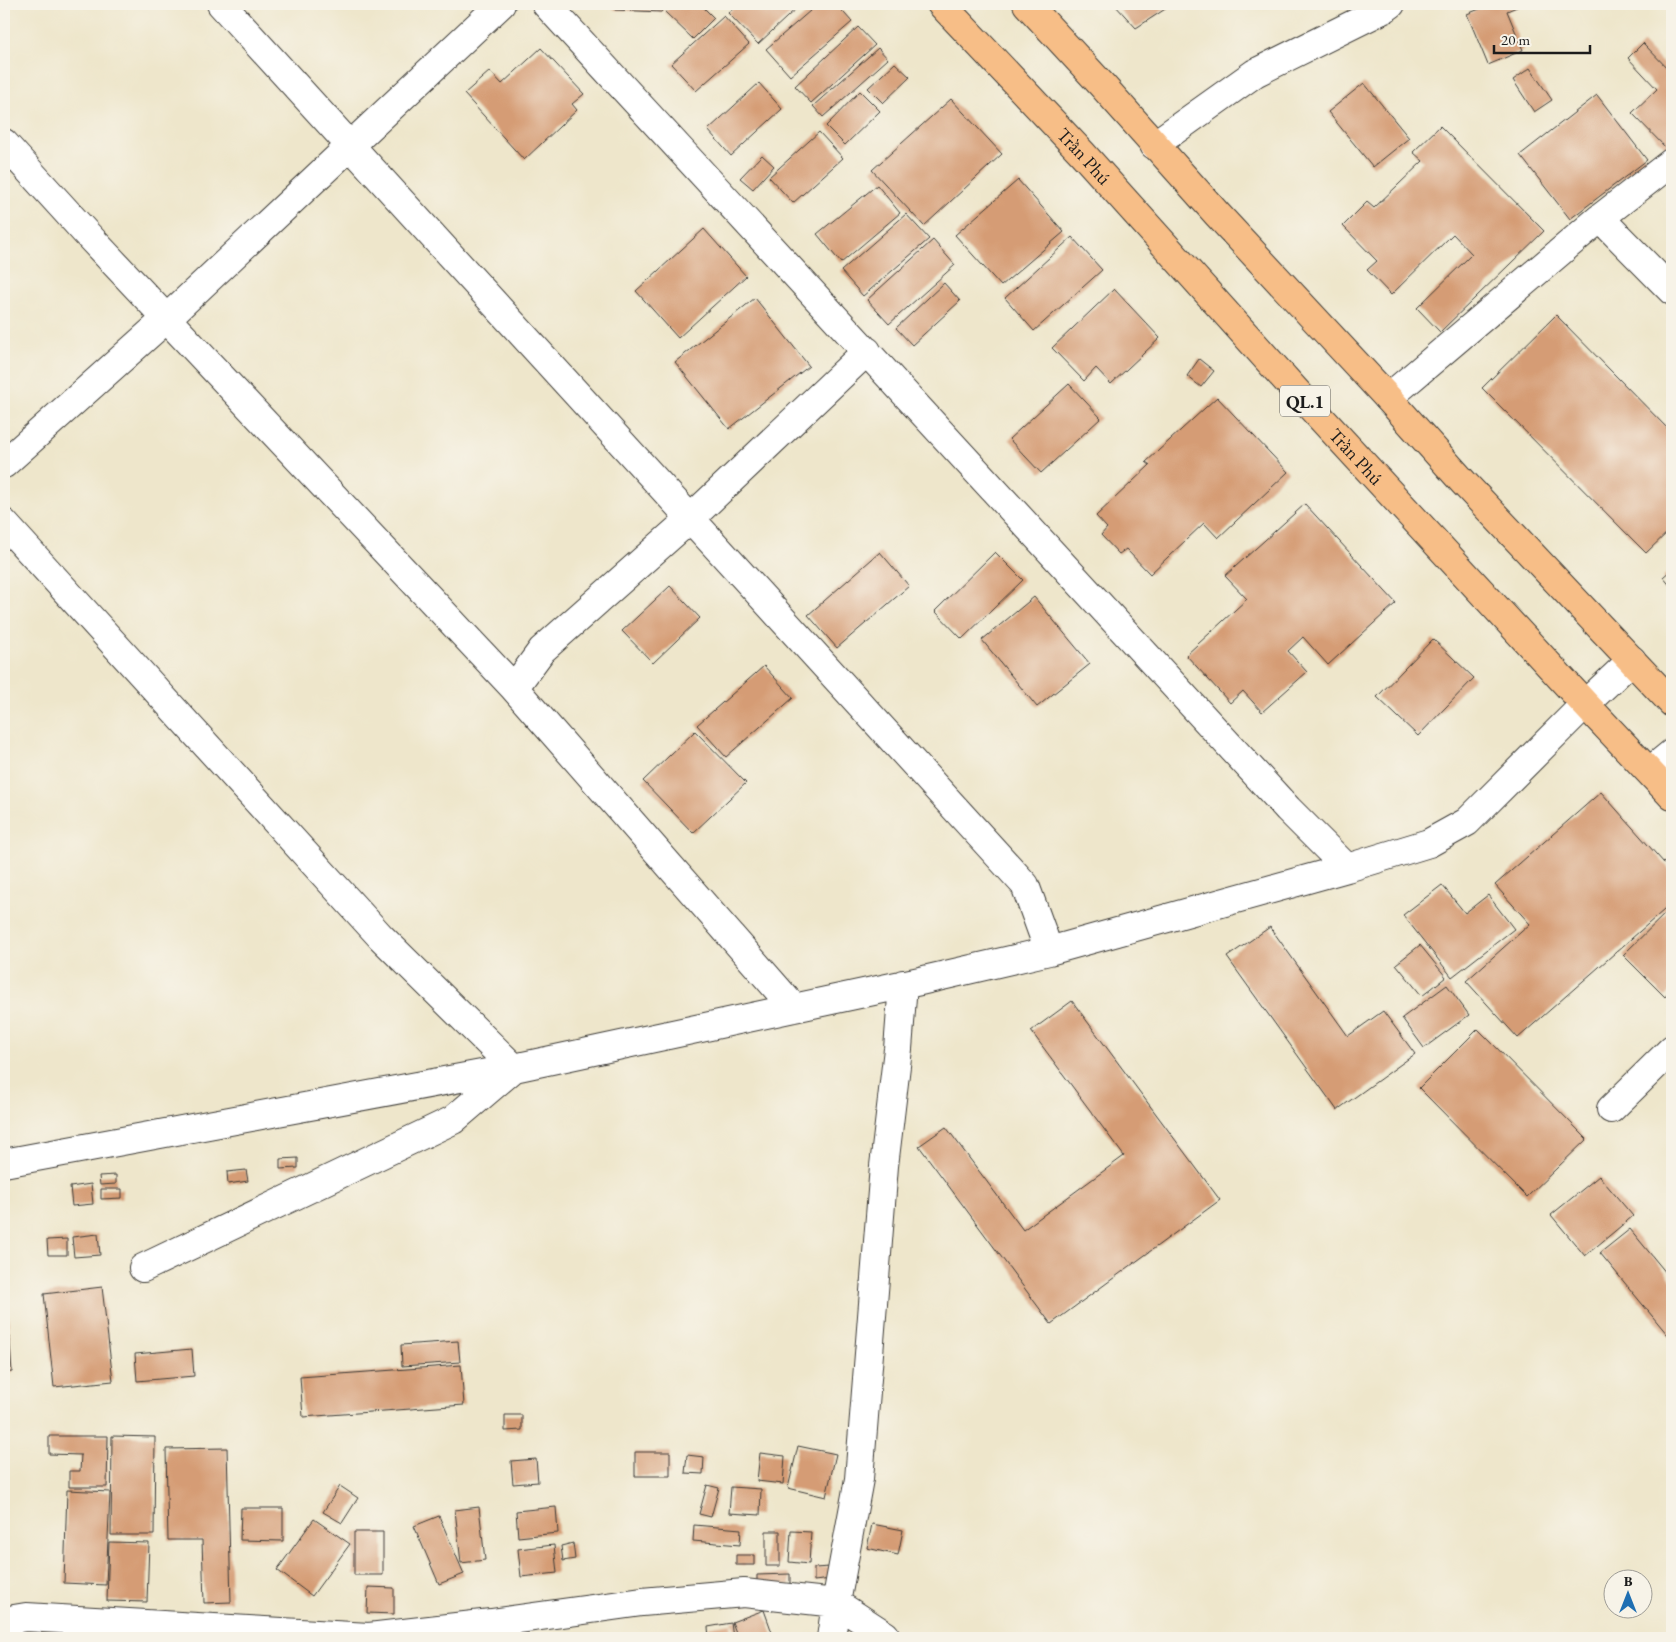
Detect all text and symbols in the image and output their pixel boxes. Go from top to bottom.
scale bar [1494,22,1590,54]
text: 20 m [1501,30,1530,49]
street label: Trần Phú [1052,122,1117,190]
road number: QL.1 [1280,386,1330,416]
street label: Trần Phú [1324,422,1389,490]
north arrow [1604,1570,1654,1620]
text: B [1624,1572,1633,1590]

